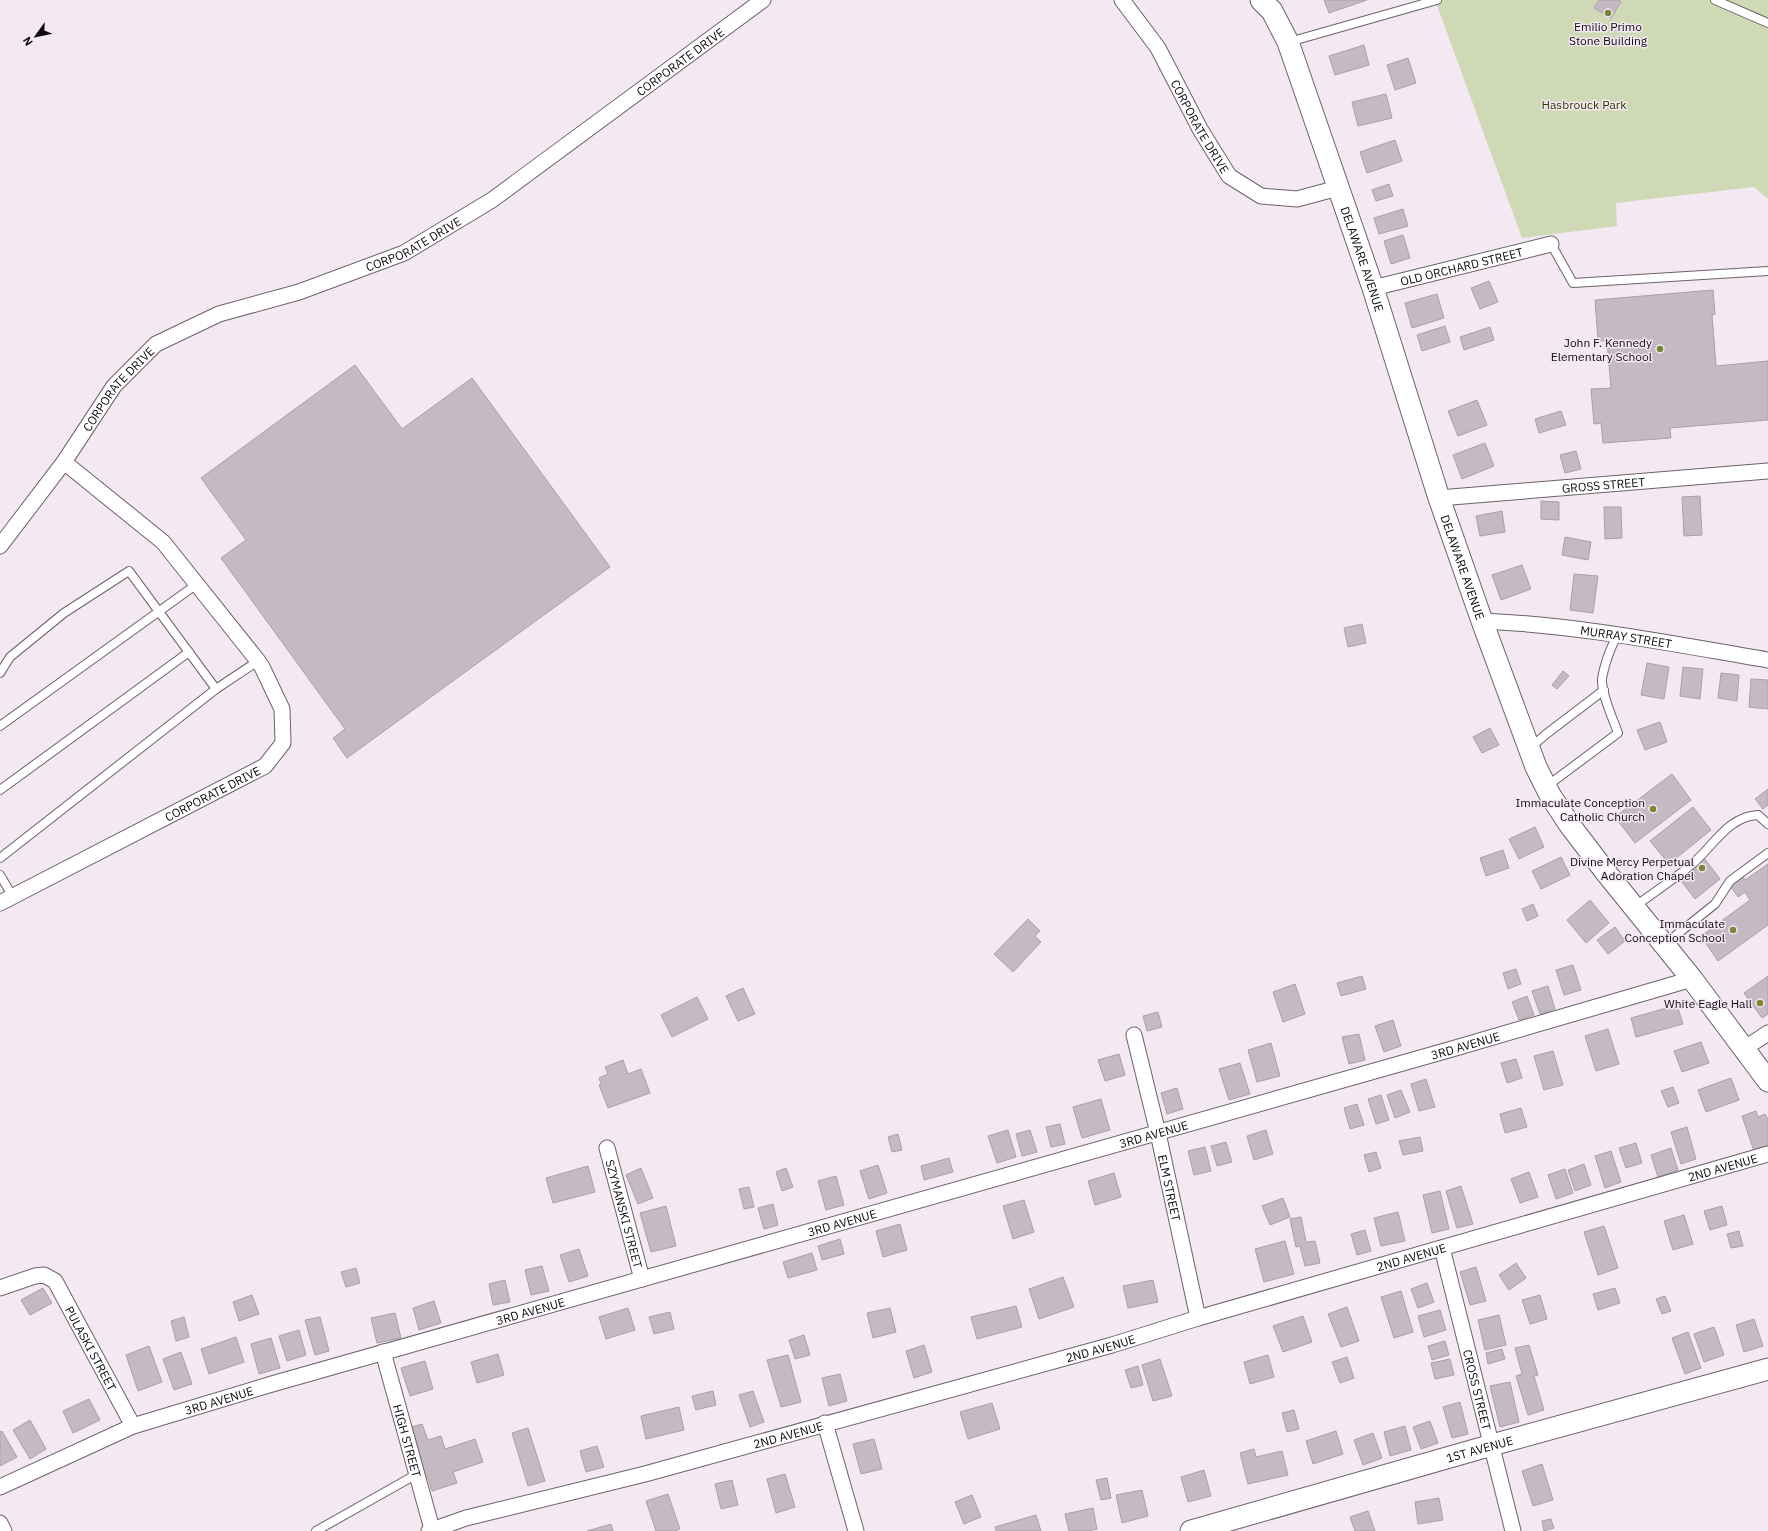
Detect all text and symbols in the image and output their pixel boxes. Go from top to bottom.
marker: Emilio Primo Stone Building [1603,8,1613,18]
north arrow [16,16,56,56]
place label: Emilio Primo Stone Building [1569,19,1648,48]
street label: CORPORATE DRIVE [633,24,727,99]
text: N [20,34,36,49]
street label: CORPORATE DRIVE [1168,77,1233,176]
park label: Hasbrouck Park [1541,97,1627,112]
street label: DELAWARE AVENUE [1338,205,1387,313]
street label: CORPORATE DRIVE [363,213,464,274]
street label: OLD ORCHARD STREET [1398,244,1524,289]
place label: John F. Kennedy Elementary School [1551,335,1652,364]
street label: CORPORATE DRIVE [79,343,157,434]
marker: John F. Kennedy Elementary School [1655,344,1665,354]
street label: GROSS STREET [1561,474,1646,495]
street label: DELAWARE AVENUE [1438,513,1488,621]
street label: MURRAY STREET [1579,622,1673,651]
street label: CORPORATE DRIVE [162,762,263,824]
place label: Immaculate Conception Catholic Church [1516,795,1645,824]
marker: Immaculate Conception Catholic Church [1648,804,1658,814]
place label: Divine Mercy Perpetual Adoration Chapel [1570,854,1694,883]
marker: Divine Mercy Perpetual Adoration Chapel [1697,863,1707,873]
place label: Immaculate Conception School [1624,916,1725,945]
marker: Immaculate Conception School [1728,925,1738,935]
place label: White Eagle Hall [1664,996,1752,1011]
marker: White Eagle Hall [1755,998,1765,1008]
street label: 3RD AVENUE [1429,1028,1501,1062]
street label: 3RD AVENUE [1117,1117,1190,1151]
street label: 2ND AVENUE [1686,1150,1759,1184]
street label: ELM STREET [1155,1153,1184,1223]
street label: SZYMANSKI STREET [603,1158,646,1270]
street label: 3RD AVENUE [806,1205,878,1239]
street label: 2ND AVENUE [1375,1240,1448,1274]
street label: 3RD AVENUE [494,1294,566,1328]
street label: PULASKI STREET [62,1303,120,1393]
street label: 2ND AVENUE [1064,1331,1137,1365]
street label: CROSS STREET [1460,1348,1495,1432]
street label: 3RD AVENUE [183,1383,255,1417]
street label: HIGH STREET [390,1402,425,1479]
street label: 2ND AVENUE [752,1418,825,1451]
street label: 1ST AVENUE [1444,1432,1515,1465]

